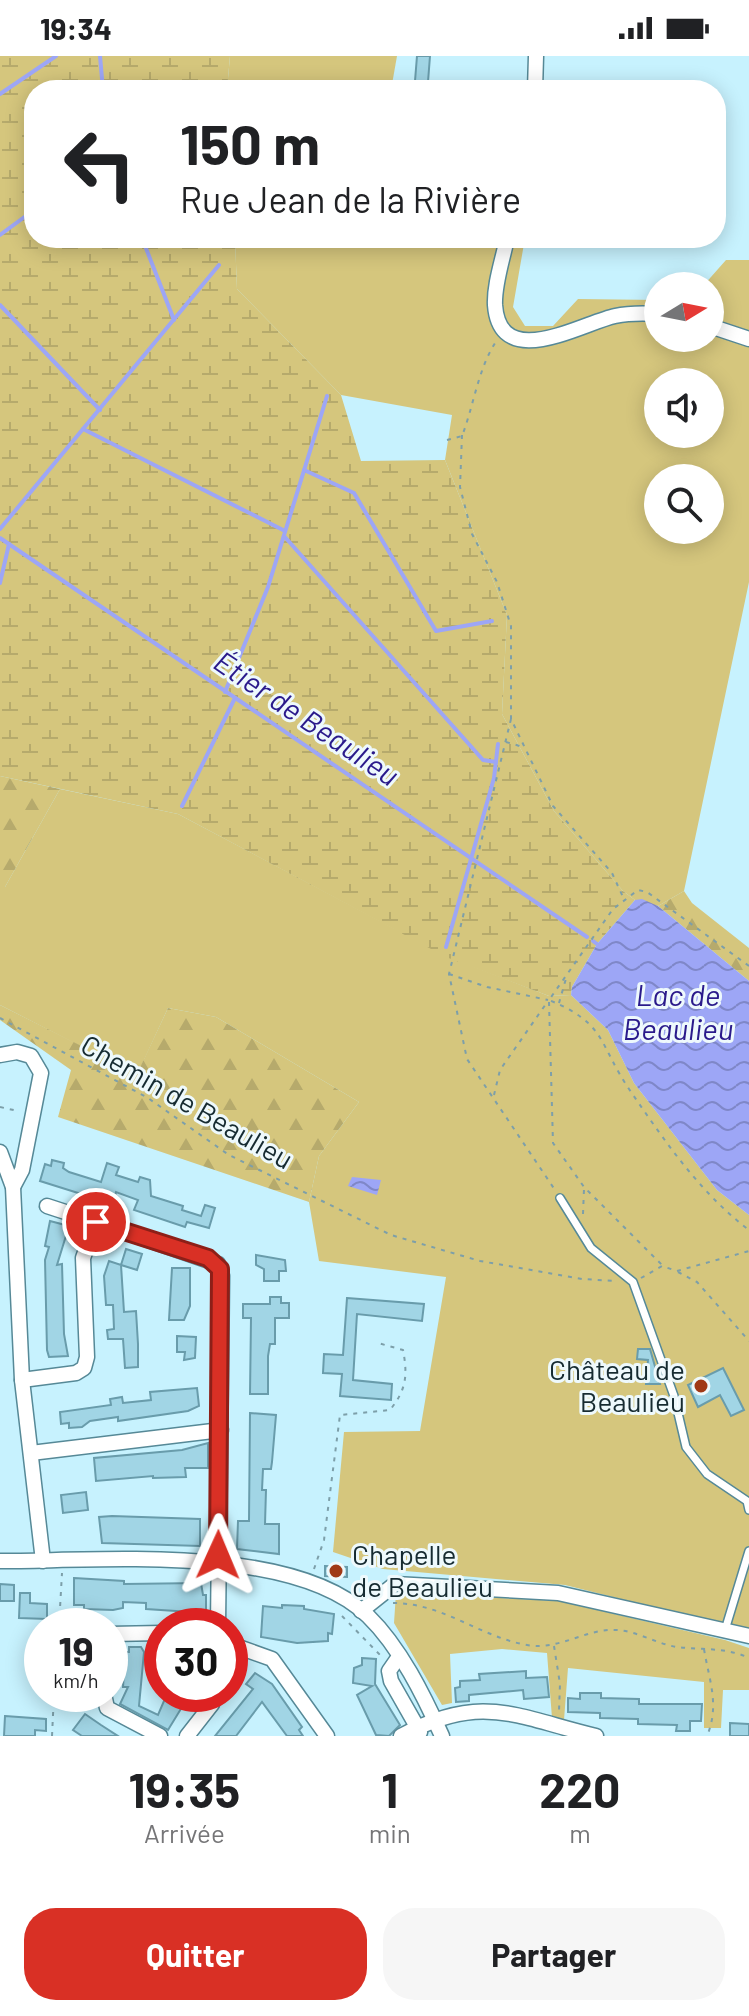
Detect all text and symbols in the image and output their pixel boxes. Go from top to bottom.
text: 19:34 [40,10,112,46]
text: 150 m [180,109,320,176]
icon: left [48,112,152,216]
text: Rue Jean de la Rivière [180,177,521,220]
north arrow [644,272,724,352]
map controls [644,272,724,544]
button: sound [644,368,724,448]
button: search [644,464,724,544]
water label: Étier de Beaulieu [208,642,406,792]
water label: Lac de Beaulieu [623,976,733,1046]
street label: Chemin de Beaulieu [76,1027,299,1176]
pin [62,1188,130,1256]
icon: arrive [74,1200,118,1244]
place label: Château de Beaulieu [549,1352,685,1418]
marker: Château de Beaulieu [692,1377,710,1395]
position arrow [176,1513,260,1597]
place label: Chapelle de Beaulieu [352,1537,493,1603]
marker: Chapelle de Beaulieu [327,1562,345,1580]
speed limit sign: 30 [144,1608,248,1712]
text: 19 [58,1626,94,1674]
text: km/h [53,1668,99,1692]
text: 19:35 [128,1760,240,1818]
text: 1 [381,1760,398,1818]
text: 220 [539,1760,620,1818]
text: Arrivée [144,1817,225,1848]
text: min [369,1817,411,1848]
text: m [569,1817,591,1848]
button: Quitter [24,1908,367,2000]
button: Partager [383,1908,725,2000]

